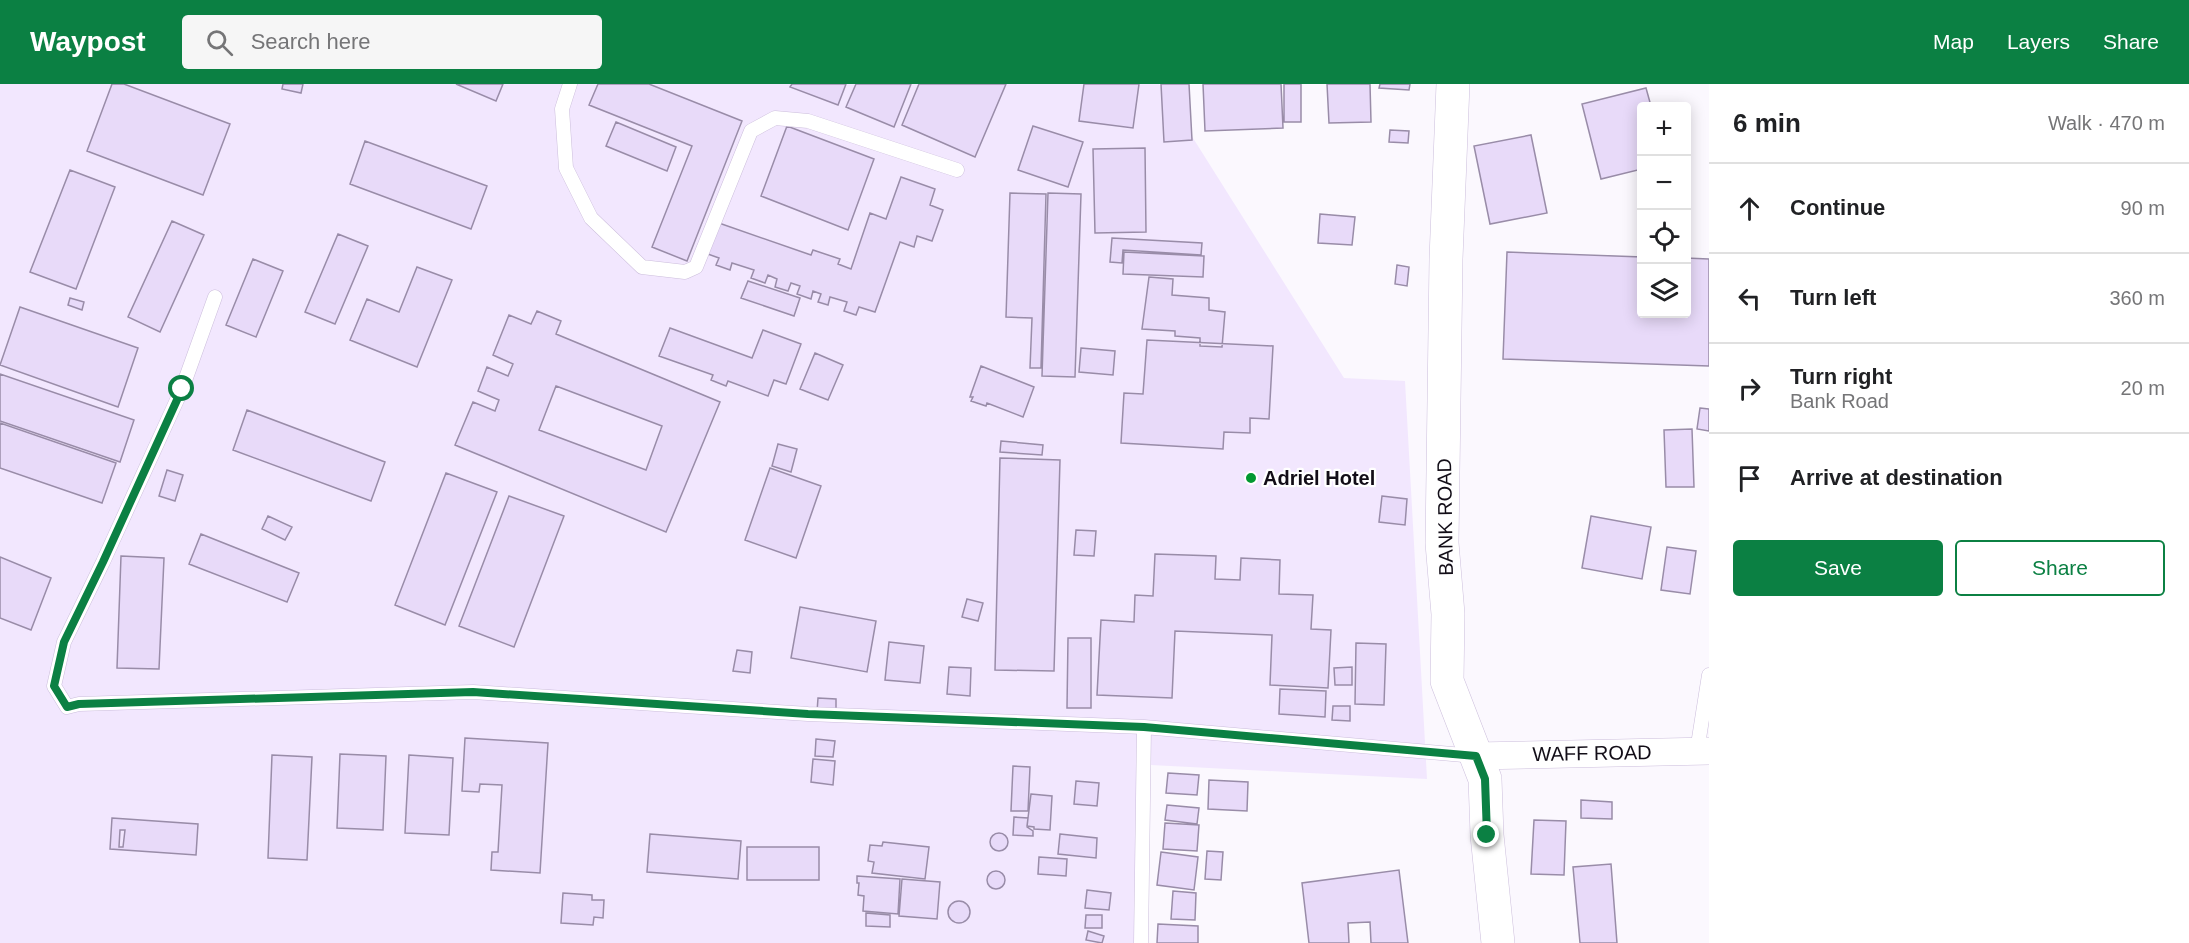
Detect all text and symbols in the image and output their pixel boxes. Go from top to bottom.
search box [182,15,602,69]
text: Waypost [30,26,146,57]
icon: search [203,26,236,59]
text: Search here [251,29,371,54]
text: Map [1933,30,1974,53]
text: Layers [2007,30,2070,53]
text: Share [2103,30,2159,53]
map controls [1637,102,1691,318]
button: + [1637,102,1691,156]
text: 6 min [1733,108,1801,138]
text: Walk · 470 m [2048,112,2165,134]
button: − [1637,156,1691,210]
icon: ahead [1733,192,1766,225]
text: Continue [1790,195,1885,220]
text: 90 m [2121,197,2165,219]
button: locate [1637,210,1691,264]
button: layers [1637,264,1691,318]
icon: left [1733,282,1766,315]
text: Turn left [1790,285,1876,310]
text: 360 m [2109,287,2165,309]
text: Turn right [1790,364,1892,389]
icon: right [1733,372,1766,405]
route start [168,375,194,401]
text: 20 m [2121,377,2165,399]
text: Bank Road [1790,390,1889,412]
street label: BANK ROAD [1433,458,1457,576]
icon: arrive [1733,462,1766,495]
text: Arrive at destination [1790,465,2003,490]
place label: Adriel Hotel [1263,467,1375,489]
marker: Adriel Hotel [1244,471,1258,485]
button: Save [1733,540,1943,596]
button: Share [1955,540,2165,596]
street label: WAFF ROAD [1532,741,1652,765]
route end [1473,821,1499,847]

